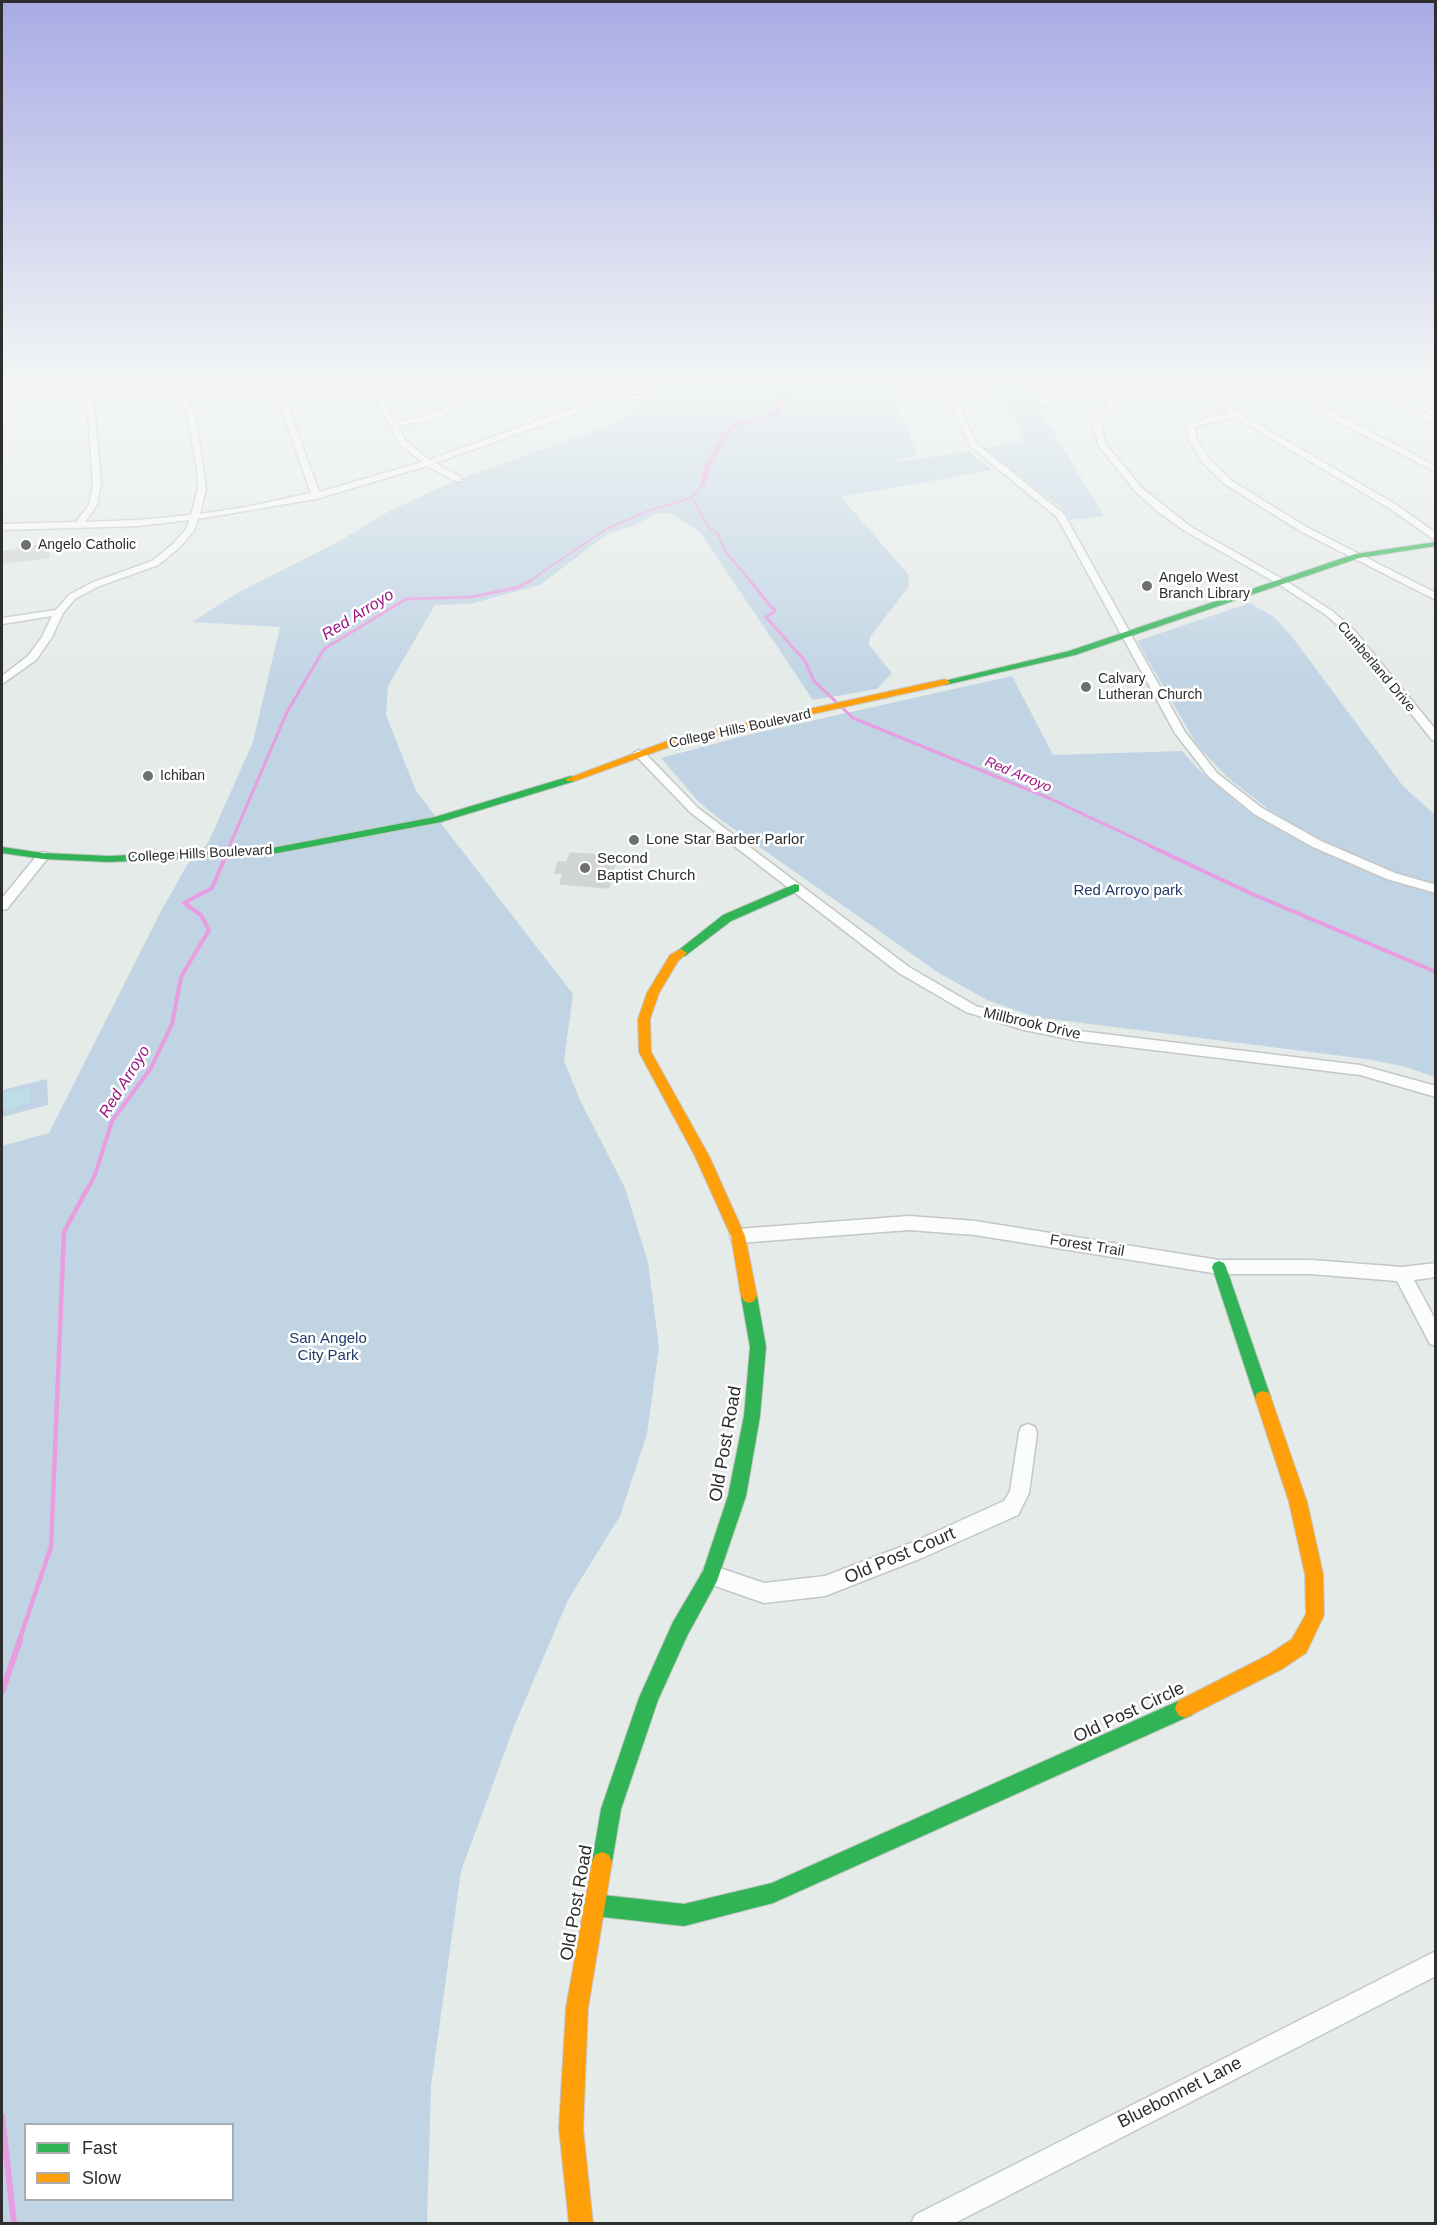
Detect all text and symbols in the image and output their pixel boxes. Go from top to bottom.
place label: Angelo Catholic [38,537,136,553]
marker: Angelo Catholic [19,538,33,552]
place label: Angelo West Branch Library [1159,570,1250,602]
marker: Angelo West Branch Library [1140,579,1154,593]
water label: Red Arroyo [319,585,397,645]
street label: Cumberland Drive [1333,618,1419,716]
place label: Calvary Lutheran Church [1098,671,1202,704]
marker: Calvary Lutheran Church [1079,680,1093,694]
street label: College Hills Boulevard [667,706,813,752]
water label: Red Arroyo [982,753,1054,797]
place label: Ichiban [160,768,205,784]
marker: Ichiban [141,769,155,783]
place label: Lone Star Barber Parlor [646,831,804,849]
marker: Lone Star Barber Parlor [627,833,641,847]
street label: College Hills Boulevard [127,842,273,866]
place label: Second Baptist Church [597,850,695,885]
marker: Second Baptist Church [578,861,592,875]
park label: Red Arroyo park [1073,882,1183,900]
street label: Millbrook Drive [982,1004,1082,1044]
water label: Red Arroyo [95,1043,155,1121]
street label: Forest Trail [1048,1231,1126,1261]
park label: San Angelo City Park [289,1330,367,1365]
street label: Old Post Road [705,1384,747,1504]
street label: Old Post Court [841,1523,959,1589]
street label: Old Post Circle [1070,1678,1188,1748]
street label: Old Post Road [556,1843,598,1963]
street label: Bluebonnet Lane [1114,2052,1246,2134]
legend [24,2123,234,2201]
text: Fast [82,2138,117,2158]
text: Slow [82,2168,121,2188]

